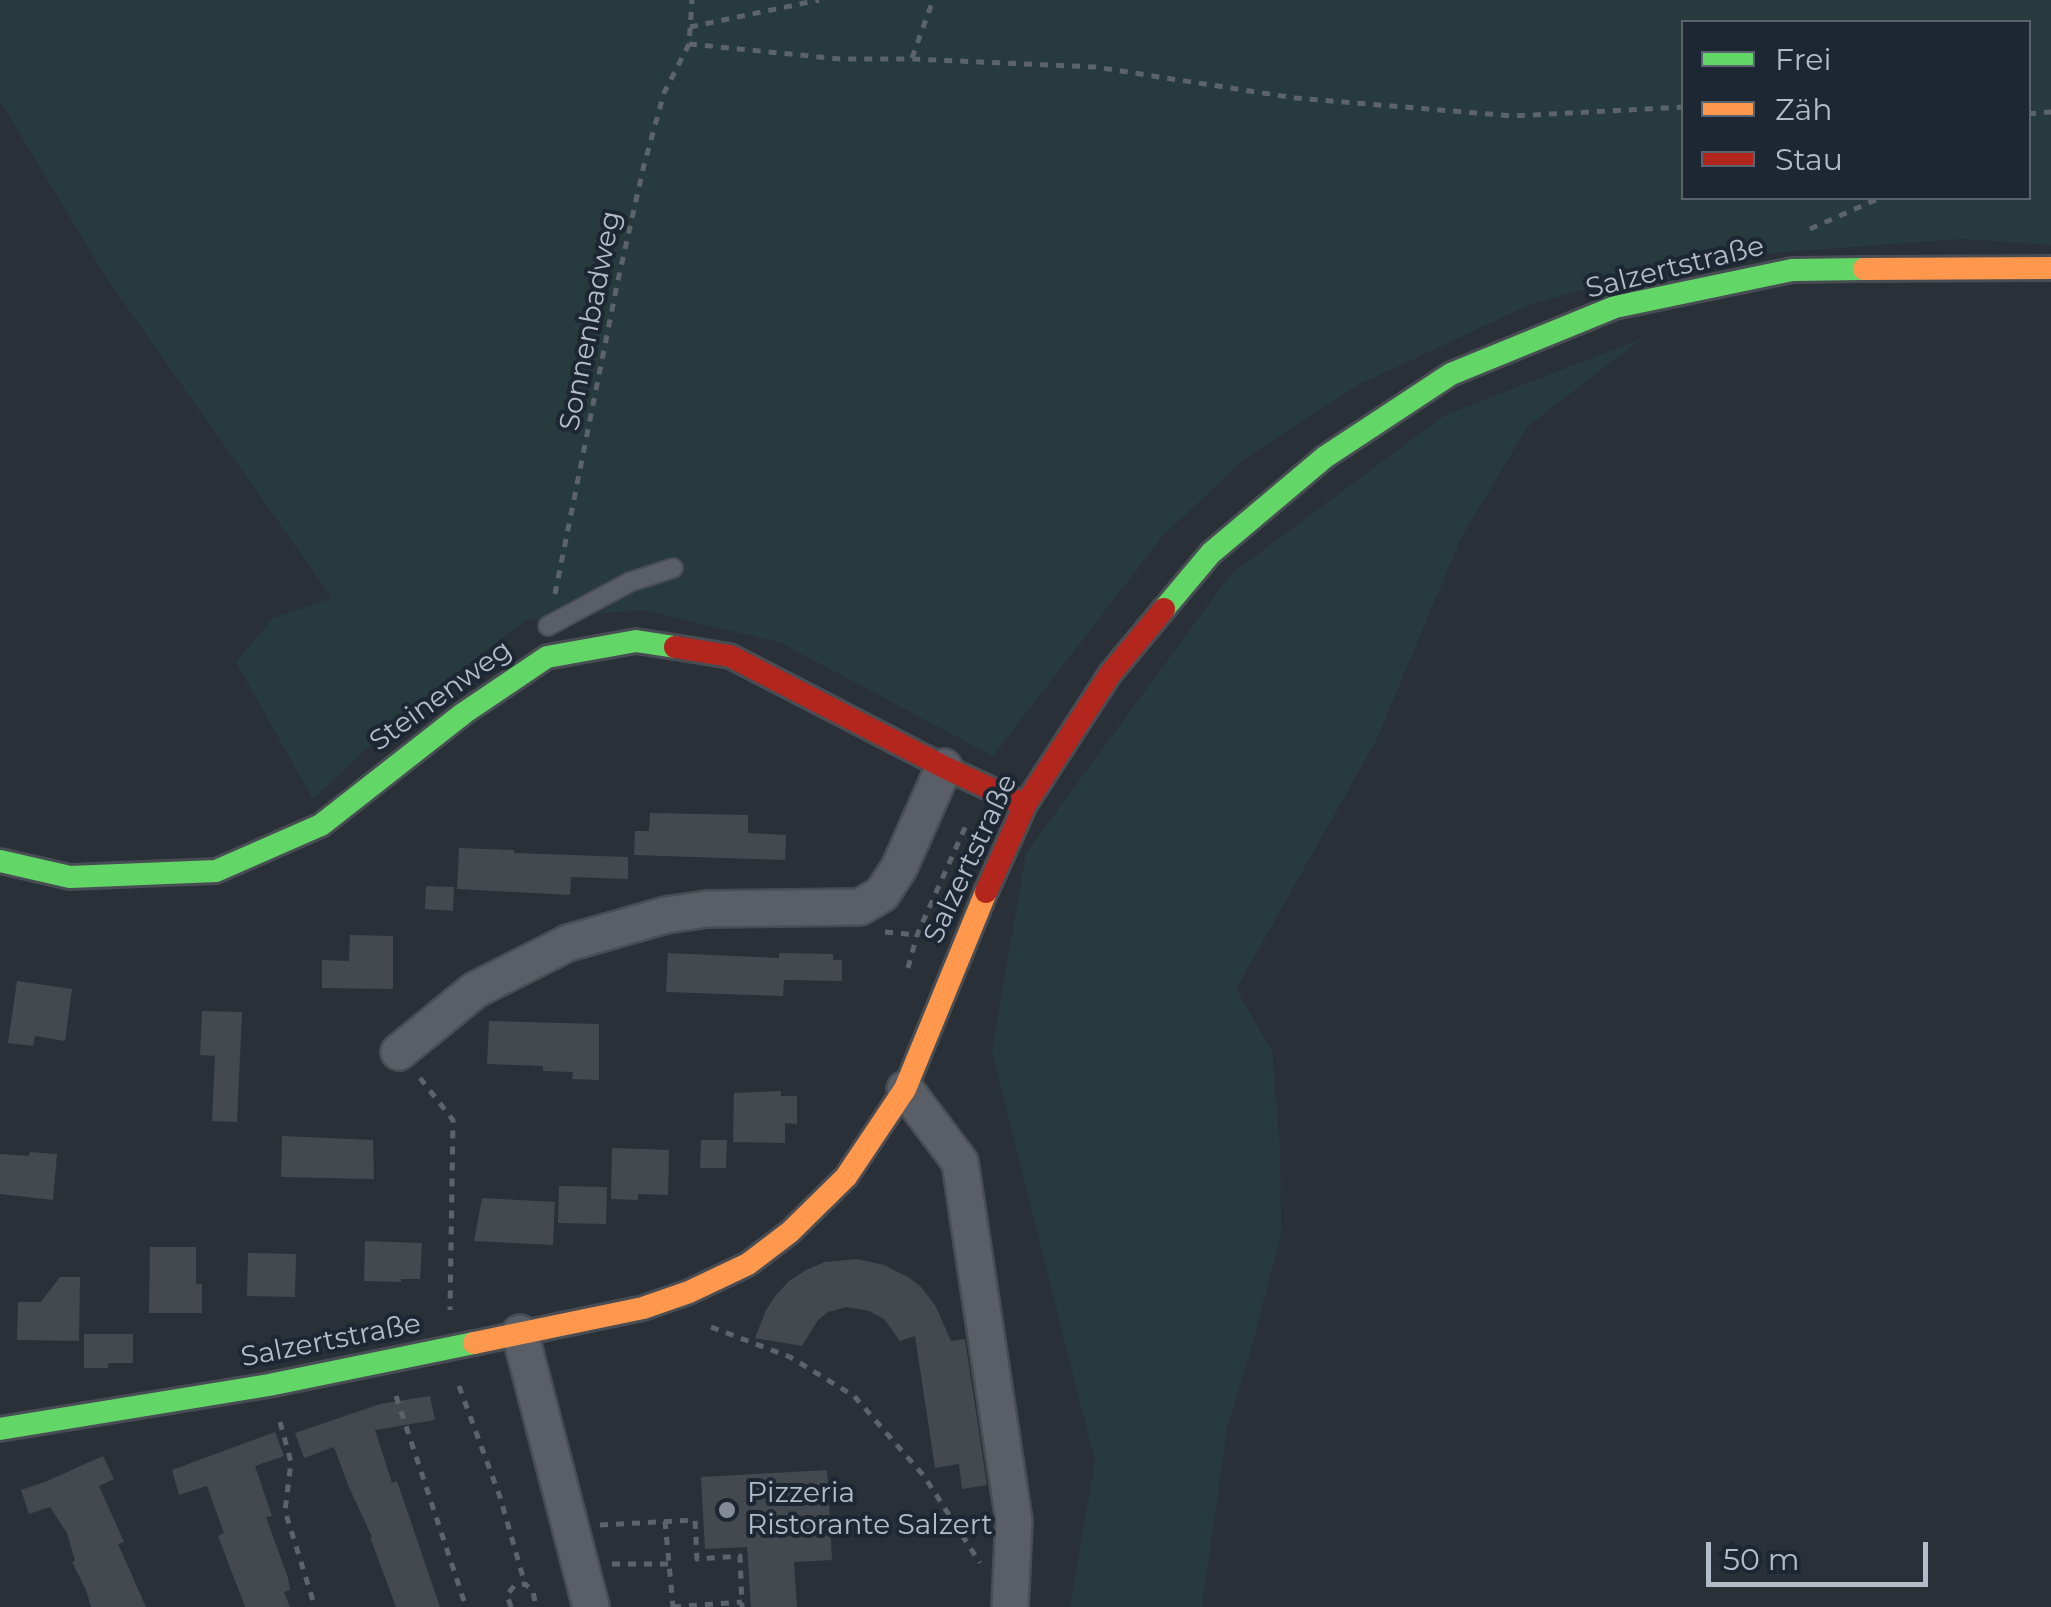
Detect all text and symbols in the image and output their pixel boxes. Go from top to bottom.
legend [1681,20,2031,200]
text: Frei [1775,41,1832,78]
text: Zäh [1775,91,1833,128]
text: Stau [1775,141,1843,178]
street label: Sonnenbadweg [553,208,629,434]
street label: Salzertstraße [1582,230,1768,306]
street label: Steinenweg [363,633,519,759]
street label: Salzertstraße [917,769,1025,949]
street label: Salzertstraße [238,1307,424,1375]
place label: Pizzeria Ristorante Salzert [747,1477,993,1543]
marker: Pizzeria Ristorante Salzert [716,1499,738,1521]
scale bar [1711,1522,1934,1584]
text: 50 m [1723,1541,1800,1578]

